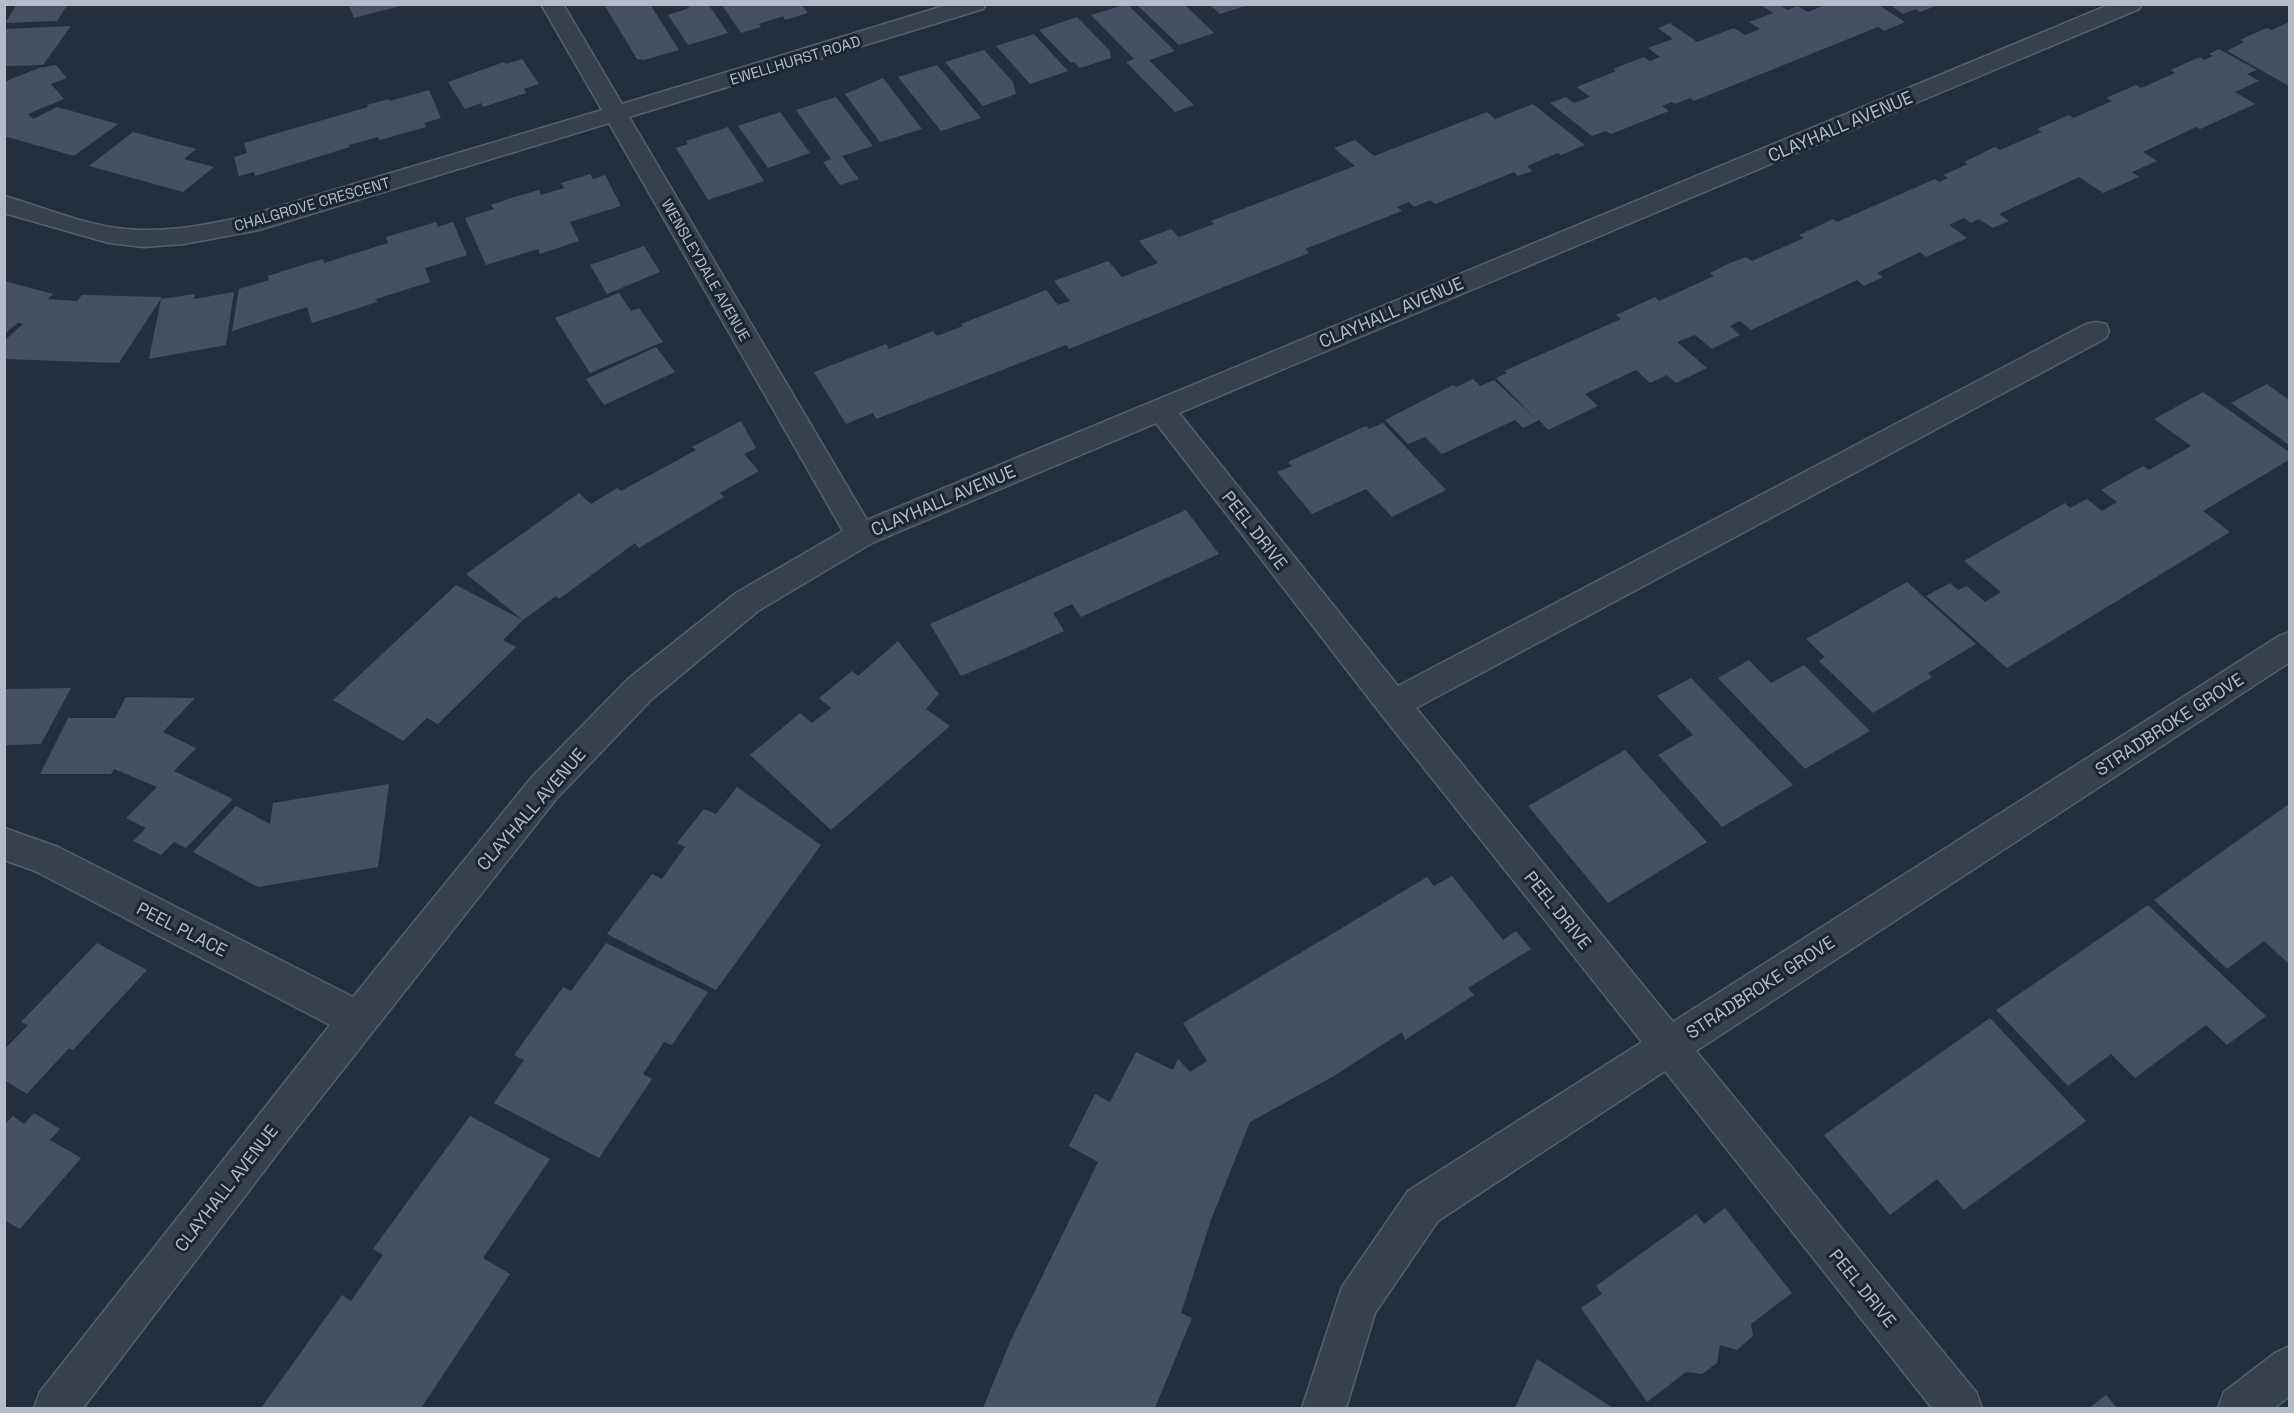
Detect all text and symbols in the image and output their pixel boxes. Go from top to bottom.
street label: EWELLHURST ROAD [727,31,863,89]
street label: CLAYHALL AVENUE [1764,85,1916,167]
street label: CHALGROVE CRESCENT [232,173,392,235]
street label: WENSLEYDALE AVENUE [658,196,754,344]
street label: CLAYHALL AVENUE [1315,271,1467,353]
street label: CLAYHALL AVENUE [867,459,1019,541]
street label: PEEL DRIVE [1217,486,1293,574]
street label: STRADBROKE GROVE [2090,667,2248,781]
street label: CLAYHALL AVENUE [472,743,590,875]
street label: PEEL DRIVE [1519,866,1597,954]
street label: PEEL PLACE [133,896,231,962]
street label: STRADBROKE GROVE [1681,930,1839,1044]
street label: CLAYHALL AVENUE [169,1120,283,1256]
street label: PEEL DRIVE [1824,1244,1902,1332]

